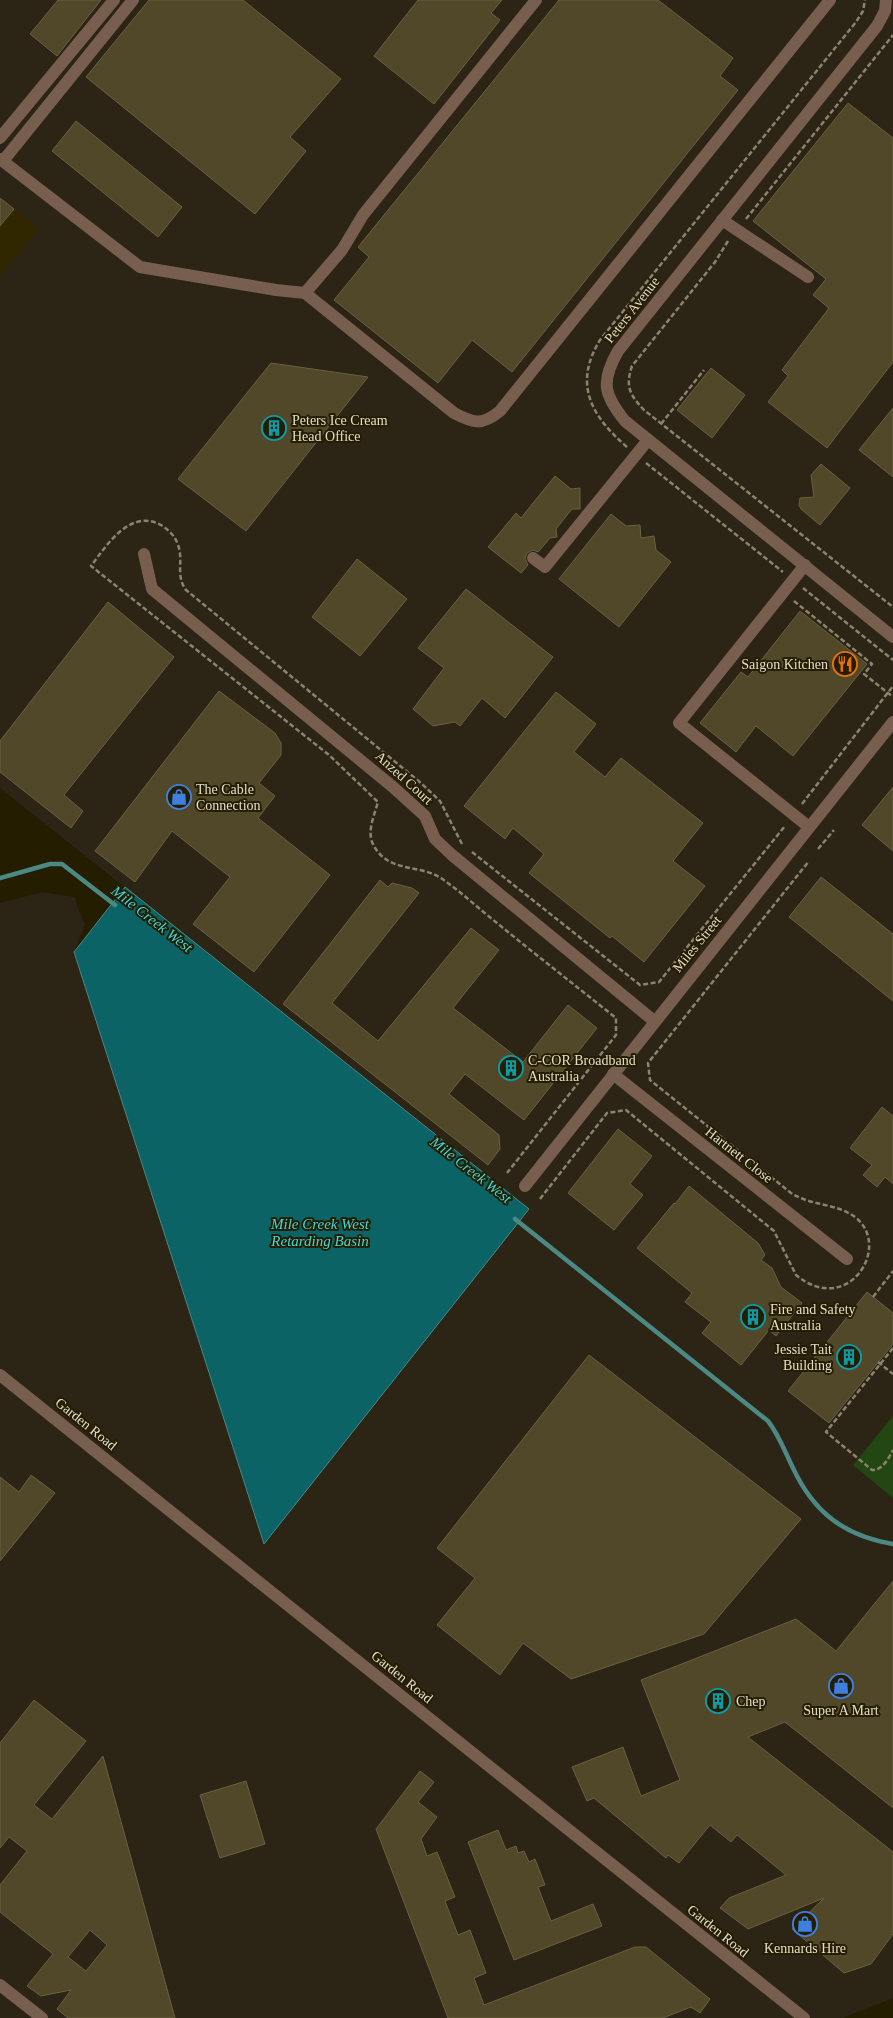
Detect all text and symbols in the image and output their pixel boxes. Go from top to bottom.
street label: Peters Avenue [602,274,662,346]
place label: Peters Ice Cream Head Office [292,413,388,444]
building icon: Peters Ice Cream Head Office [261,415,287,441]
restaurant icon: Saigon Kitchen [832,651,858,677]
place label: Saigon Kitchen [741,657,828,672]
street label: Anzed Court [372,748,436,808]
place label: The Cable Connection [196,782,261,813]
shop icon: The Cable Connection [166,784,192,810]
water label: Mile Creek West [108,882,196,956]
street label: Miles Street [670,913,724,975]
place label: C-COR Broadband Australia [528,1053,636,1084]
building icon: C-COR Broadband Australia [498,1055,524,1081]
street label: Hartnett Close [702,1124,776,1186]
water label: Mile Creek West [427,1133,515,1207]
water label: Mile Creek West Retarding Basin [270,1216,370,1249]
place label: Fire and Safety Australia [770,1302,856,1333]
building icon: Fire and Safety Australia [740,1304,766,1330]
place label: Jessie Tait Building [775,1342,832,1373]
building icon: Jessie Tait Building [836,1344,862,1370]
street label: Garden Road [52,1395,120,1453]
street label: Garden Road [368,1648,436,1706]
shop icon: Super A Mart [828,1673,854,1699]
building icon: Chep [705,1688,731,1714]
place label: Chep [736,1694,766,1709]
place label: Super A Mart [803,1703,879,1718]
street label: Garden Road [684,1902,752,1960]
shop icon: Kennards Hire [792,1911,818,1937]
place label: Kennards Hire [764,1941,846,1956]

